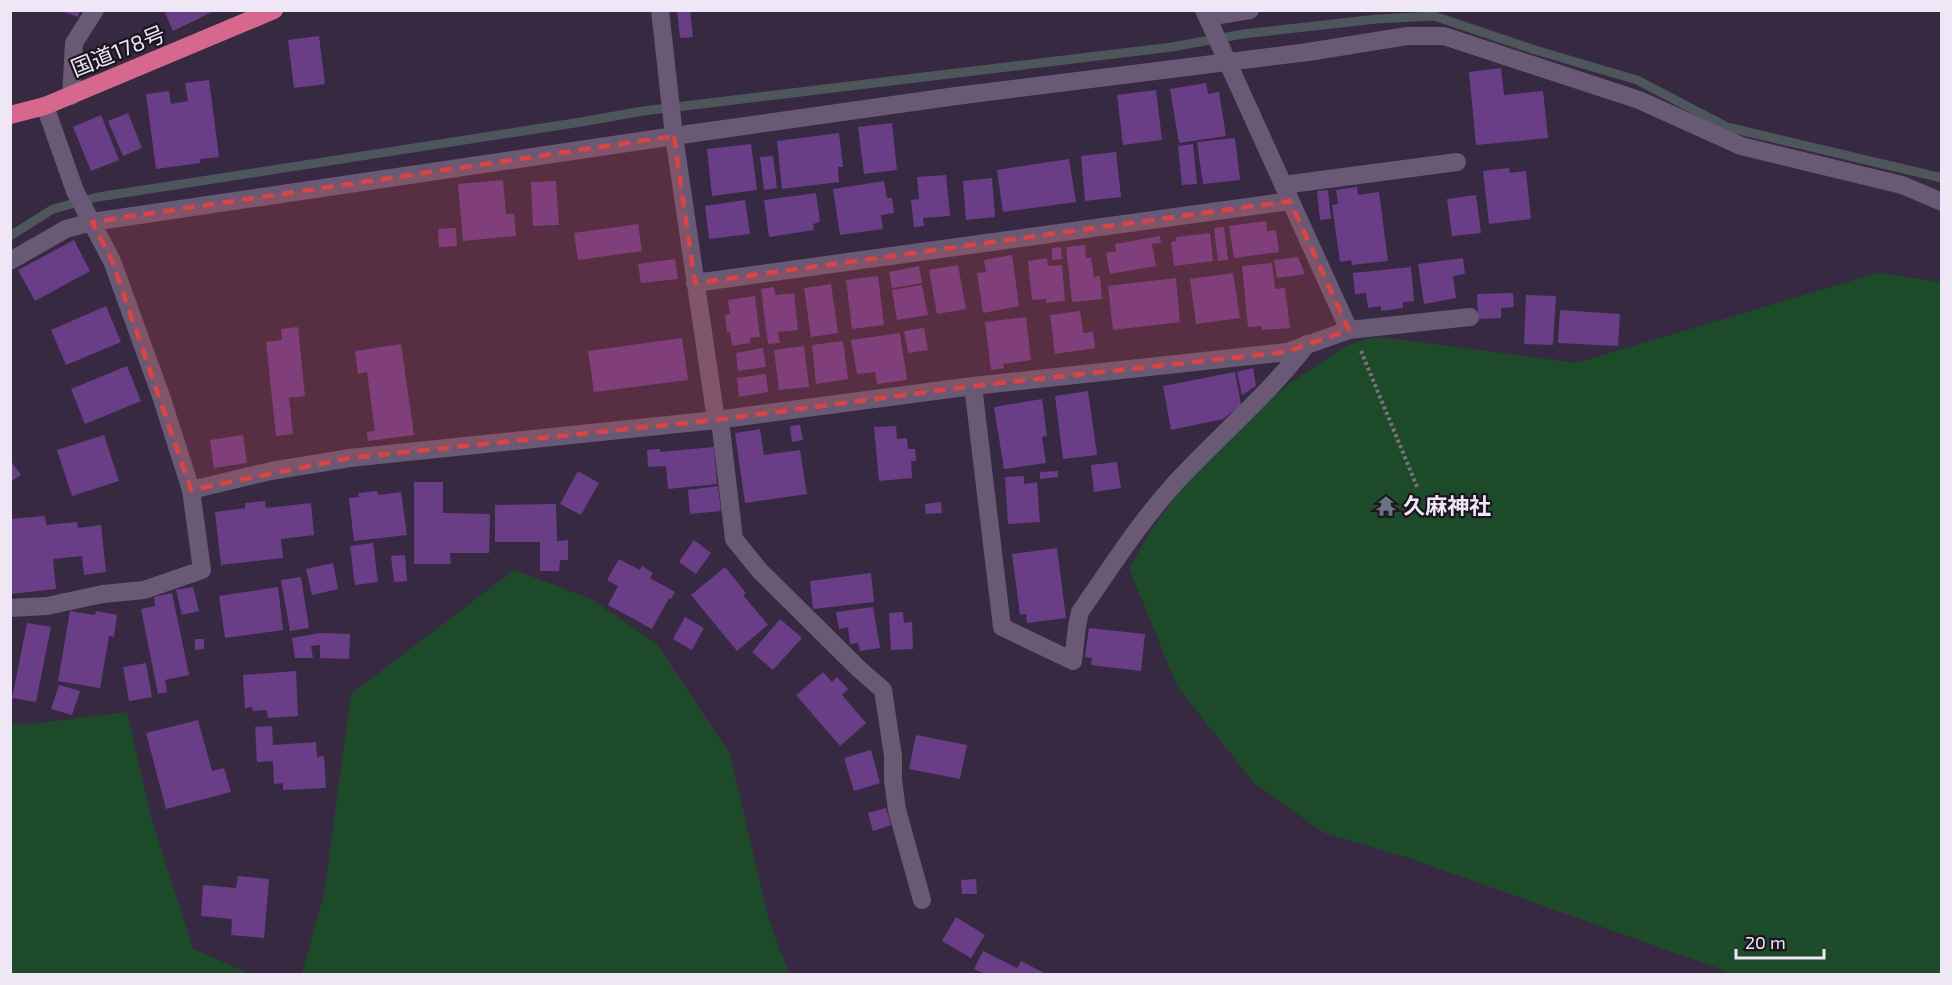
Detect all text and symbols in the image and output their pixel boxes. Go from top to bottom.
street label: 国道178号 [67,19,169,81]
place label: 久麻神社 [1403,492,1491,518]
temple icon: 久麻神社 [1374,494,1398,518]
scale bar [1736,922,1824,960]
text: 20 m [1745,931,1786,953]

